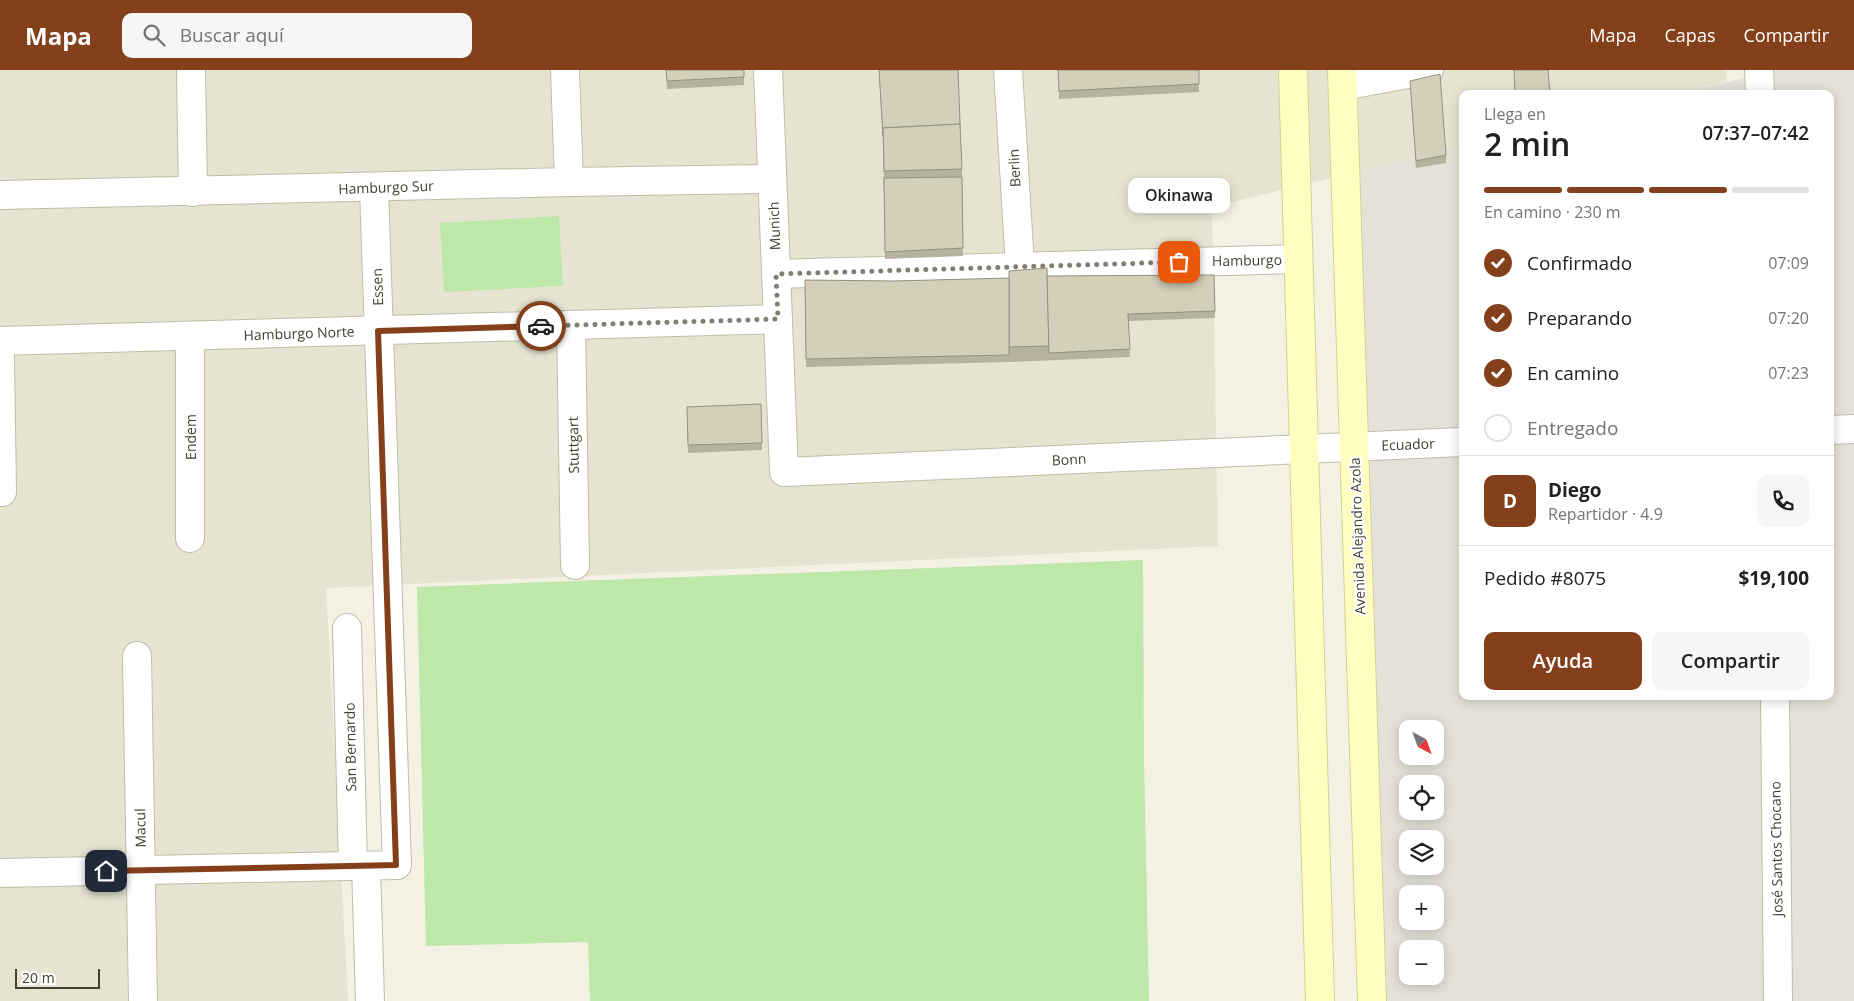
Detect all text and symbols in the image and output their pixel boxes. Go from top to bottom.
search box [122,13,472,58]
text: Mapa [25,19,92,52]
icon: search [140,21,168,49]
text: Buscar aquí [180,22,284,48]
text: Mapa [1589,23,1637,47]
text: Capas [1665,23,1715,47]
text: Compartir [1743,23,1829,47]
text: Llega en [1484,103,1546,125]
text: 07:37–07:42 [1702,120,1809,146]
text: 2 min [1484,122,1570,165]
street label: Berlin [1004,148,1024,188]
street label: Hamburgo Sur [338,176,434,198]
callout: Okinawa [1128,177,1230,212]
text: Okinawa [1145,184,1213,206]
street label: Munich [764,201,784,251]
text: En camino · 230 m [1484,201,1621,223]
pin [1158,241,1200,283]
icon: bag [1165,248,1193,276]
icon: check [1484,249,1512,277]
street label: Hamburgo [1212,250,1282,270]
text: Confirmado [1527,250,1632,276]
text: 07:09 [1768,252,1809,274]
street label: Essen [367,268,387,306]
courier [516,301,566,351]
icon: check [1484,304,1512,332]
text: Preparando [1527,305,1632,331]
text: 07:20 [1768,307,1809,329]
icon: car [527,312,555,340]
street label: Hamburgo Norte [243,322,355,344]
icon: check [1484,359,1512,387]
text: En camino [1527,360,1619,386]
text: 07:23 [1768,362,1809,384]
street label: Endem [181,414,200,460]
text: Entregado [1527,415,1618,441]
street label: Stuttgart [563,416,583,474]
street label: Ecuador [1381,434,1435,454]
street label: Bonn [1051,449,1087,469]
street label: Avenida Alejandro Azola [1345,457,1369,615]
button: phone [1757,475,1809,527]
text: Diego [1548,477,1602,503]
text: D [1503,488,1517,514]
text: Repartidor · 4.9 [1548,503,1663,525]
text: Pedido #8075 [1484,565,1606,591]
text: $19,100 [1738,565,1809,591]
button: Ayuda [1484,632,1642,690]
button: Compartir [1652,632,1809,690]
street label: San Bernardo [340,702,360,792]
north arrow [1399,720,1444,765]
map controls [1399,720,1444,985]
button: locate [1399,775,1444,820]
street label: José Santos Chocano [1765,781,1787,919]
street label: Macul [130,808,150,848]
button: layers [1399,830,1444,875]
pin [85,850,127,892]
icon: home [92,857,120,885]
button: + [1399,885,1444,930]
button: − [1399,940,1444,985]
scale bar [15,966,100,989]
text: 20 m [22,968,55,987]

